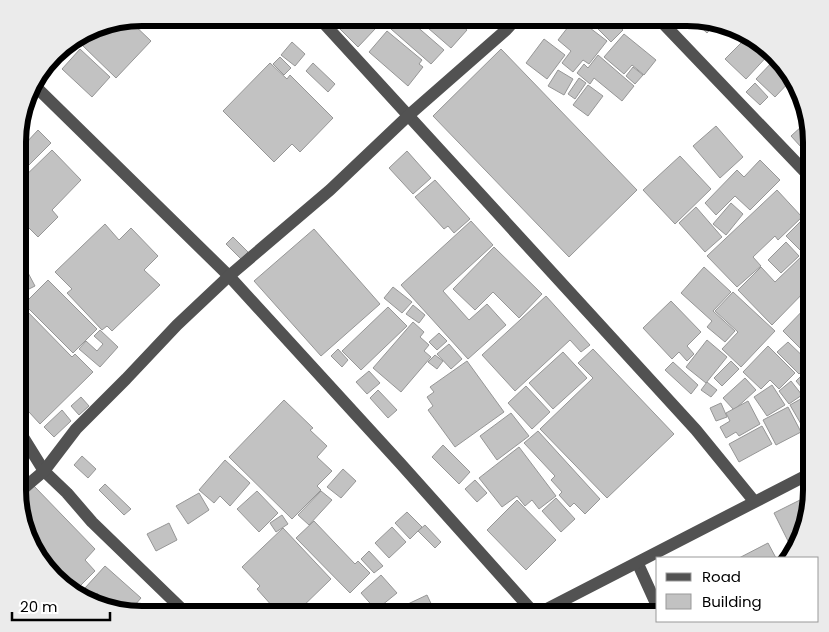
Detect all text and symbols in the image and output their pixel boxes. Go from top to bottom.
legend [656,557,819,622]
text: Road [702,566,741,587]
scale bar [12,590,110,622]
text: Building [702,591,762,612]
text: 20 m [20,596,58,617]

